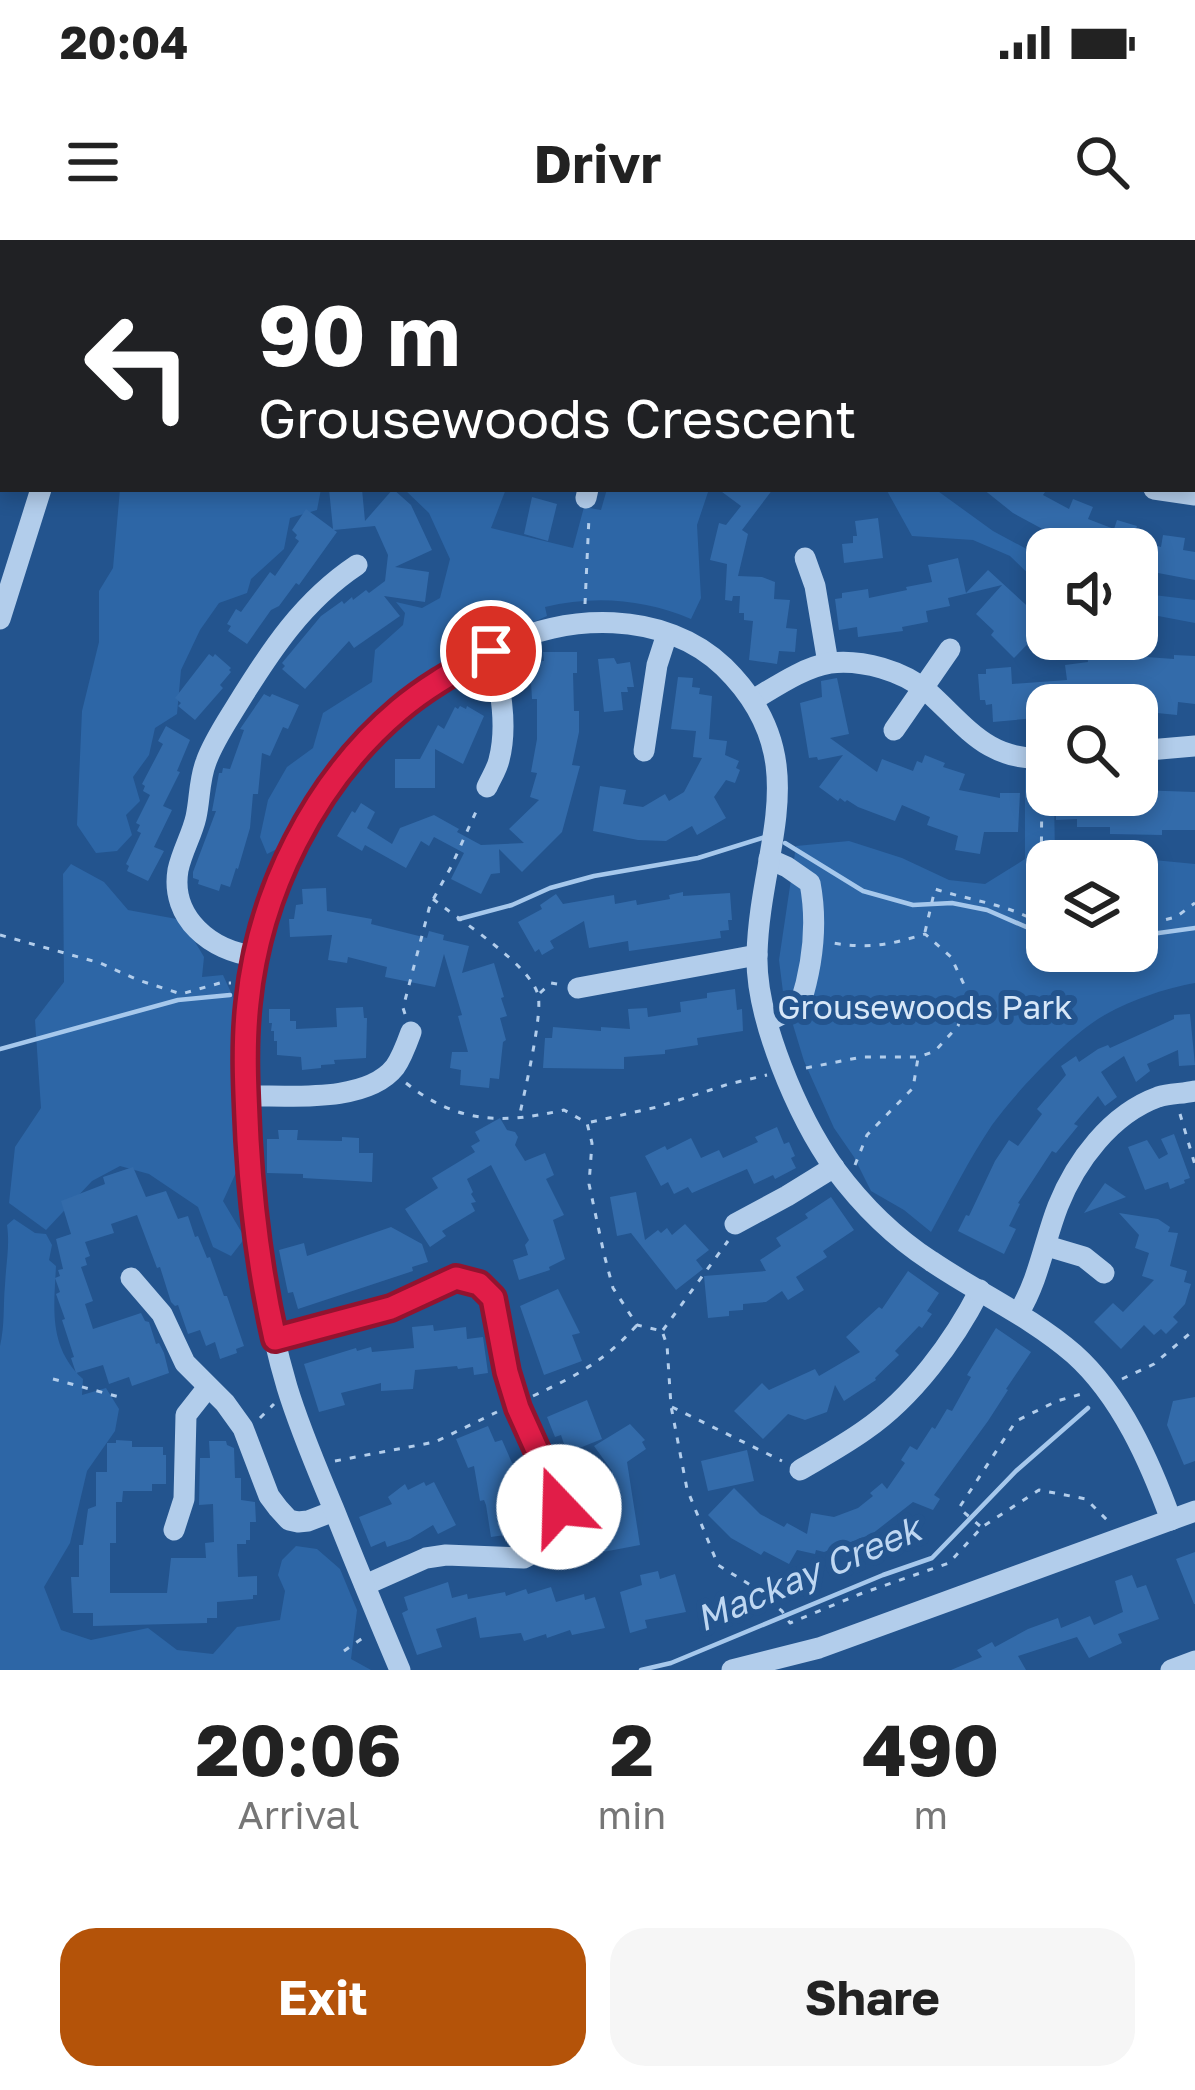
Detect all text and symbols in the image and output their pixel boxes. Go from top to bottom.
text: 20:04 [60,15,188,69]
icon: menu [60,129,126,195]
icon: search [1069,129,1135,195]
text: Drivr [534,130,661,195]
text: 90 m [258,284,460,384]
icon: left [60,288,216,444]
text: Grousewoods Crescent [258,385,857,450]
map controls [1026,528,1158,972]
button: sound [1026,528,1158,660]
pin [440,600,542,702]
icon: arrive [458,618,524,684]
button: search [1026,684,1158,816]
button: layers [1026,840,1158,972]
park label: Grousewoods Park [777,987,1073,1026]
position arrow [496,1444,622,1570]
water label: Mackay Creek [689,1505,930,1640]
text: 20:06 [196,1705,402,1792]
text: 2 [610,1705,654,1792]
text: 490 [862,1705,999,1792]
text: Arrival [238,1791,360,1838]
text: min [597,1791,666,1838]
text: m [913,1791,948,1838]
button: Exit [60,1928,586,2066]
button: Share [610,1928,1135,2066]

